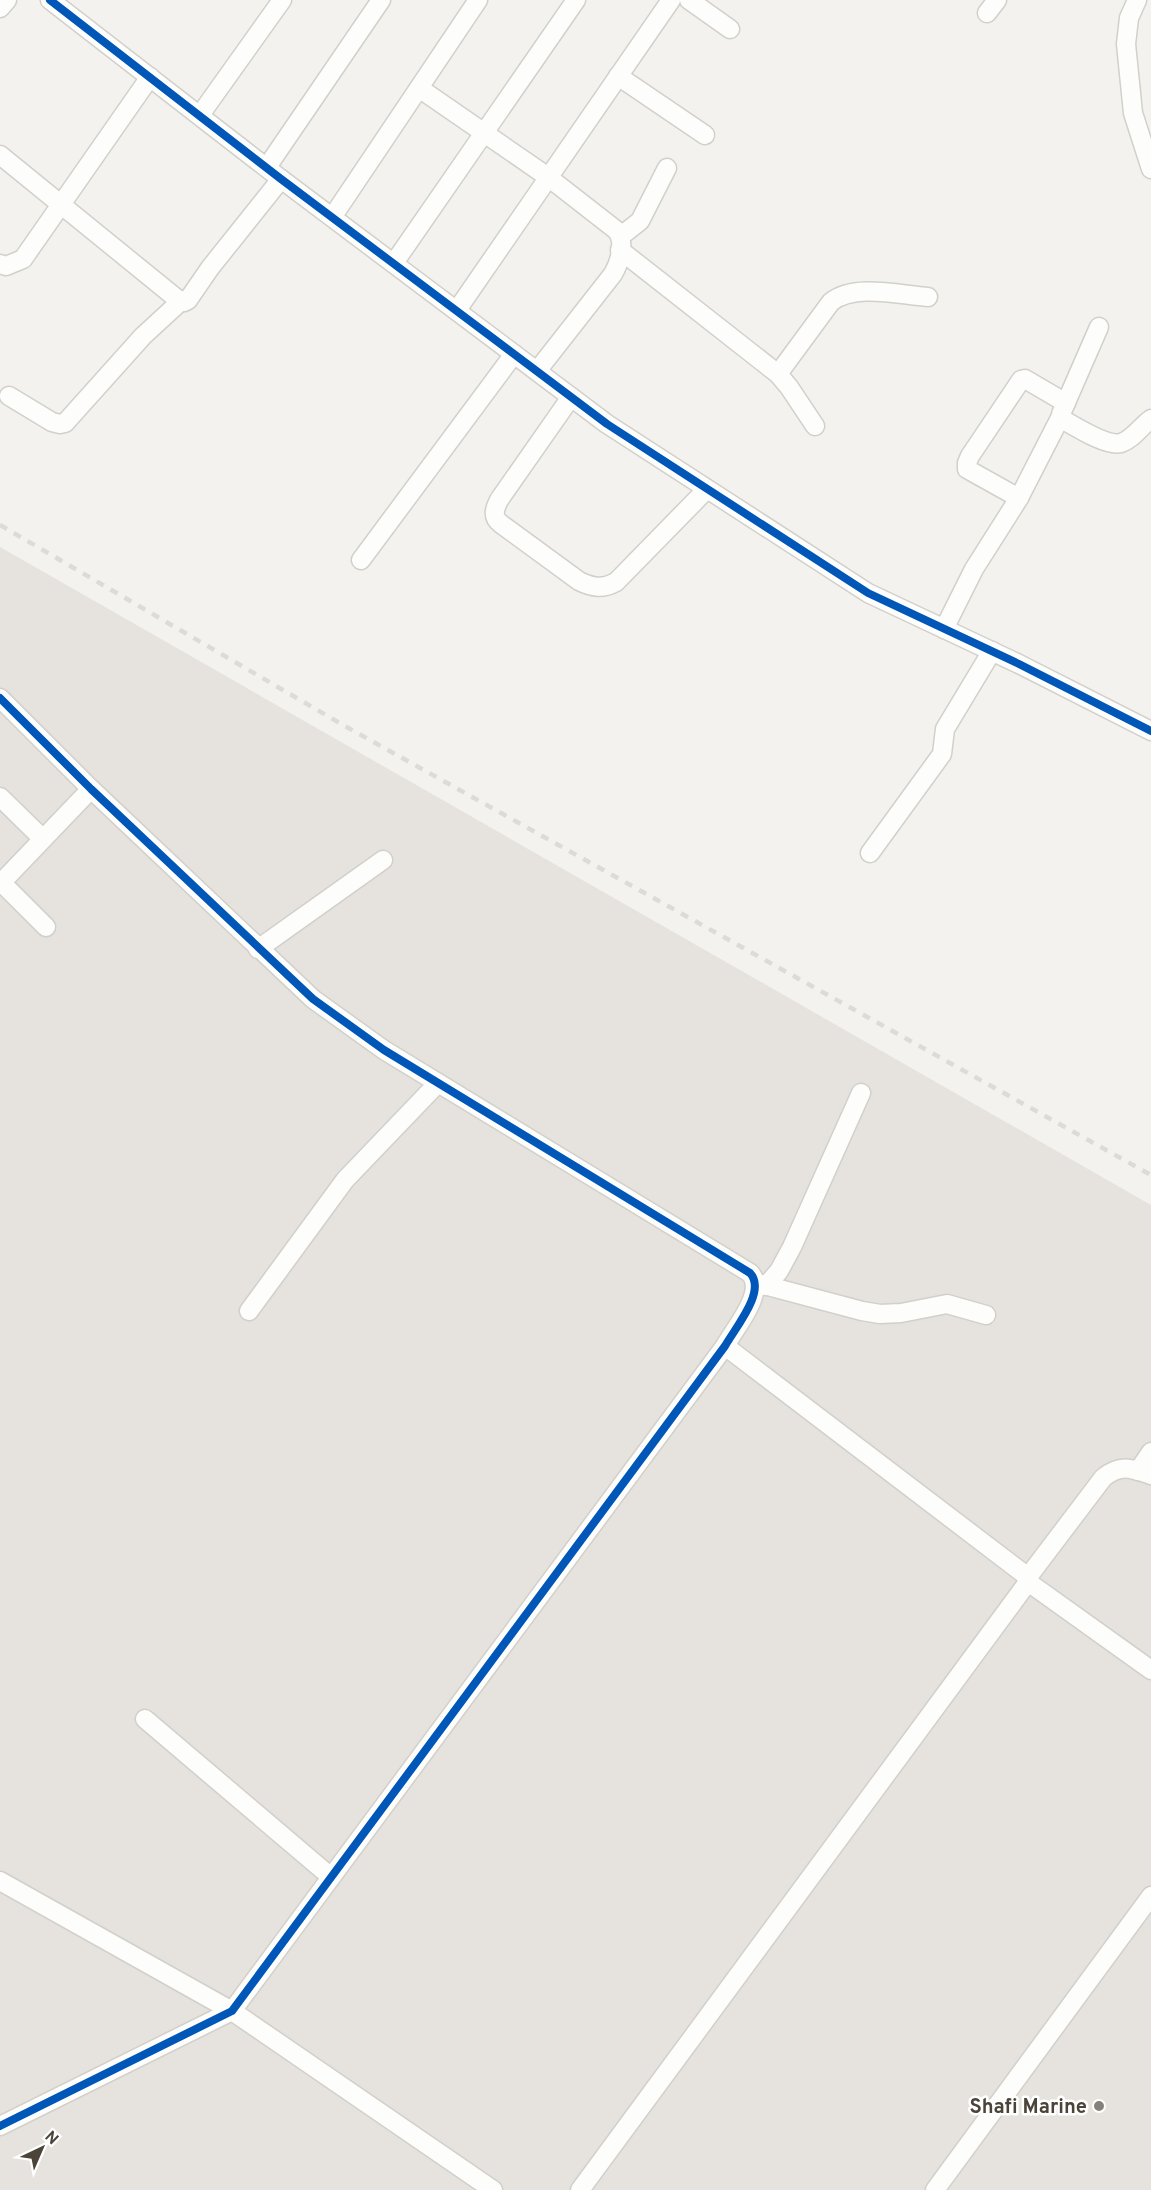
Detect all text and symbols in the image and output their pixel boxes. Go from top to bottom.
place label: Shafi Marine [969,2095,1087,2121]
marker: Shafi Marine [1092,2099,1106,2113]
north arrow [12,2118,72,2178]
text: N [40,2127,62,2150]

